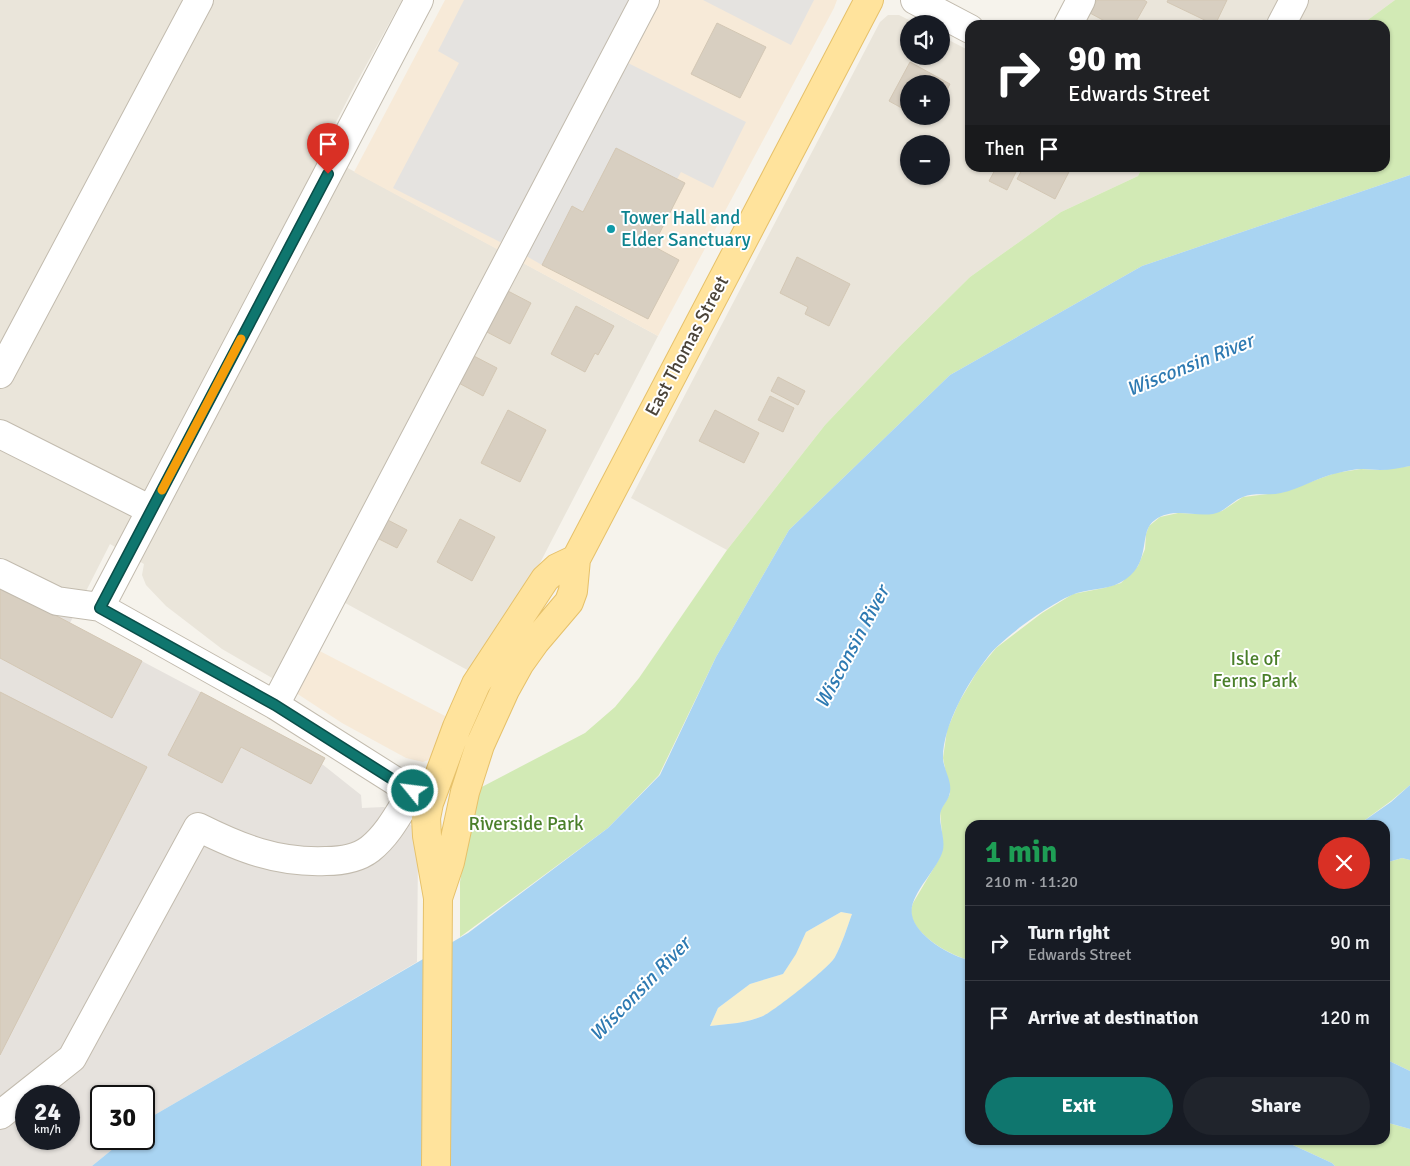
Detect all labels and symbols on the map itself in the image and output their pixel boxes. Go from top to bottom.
pin [307,123,349,174]
place label: Tower Hall and Elder Sanctuary [621,206,751,252]
marker: Tower Hall and Elder Sanctuary [605,223,617,235]
street label: East Thomas Street [640,271,734,420]
water label: Wisconsin River [1123,327,1260,402]
water label: Wisconsin River [809,579,896,712]
park label: Isle of Ferns Park [1212,647,1298,693]
position arrow [386,764,438,816]
park label: Riverside Park [468,812,584,836]
water label: Wisconsin River [584,930,698,1046]
speed limit sign: 30 [90,1085,155,1150]

